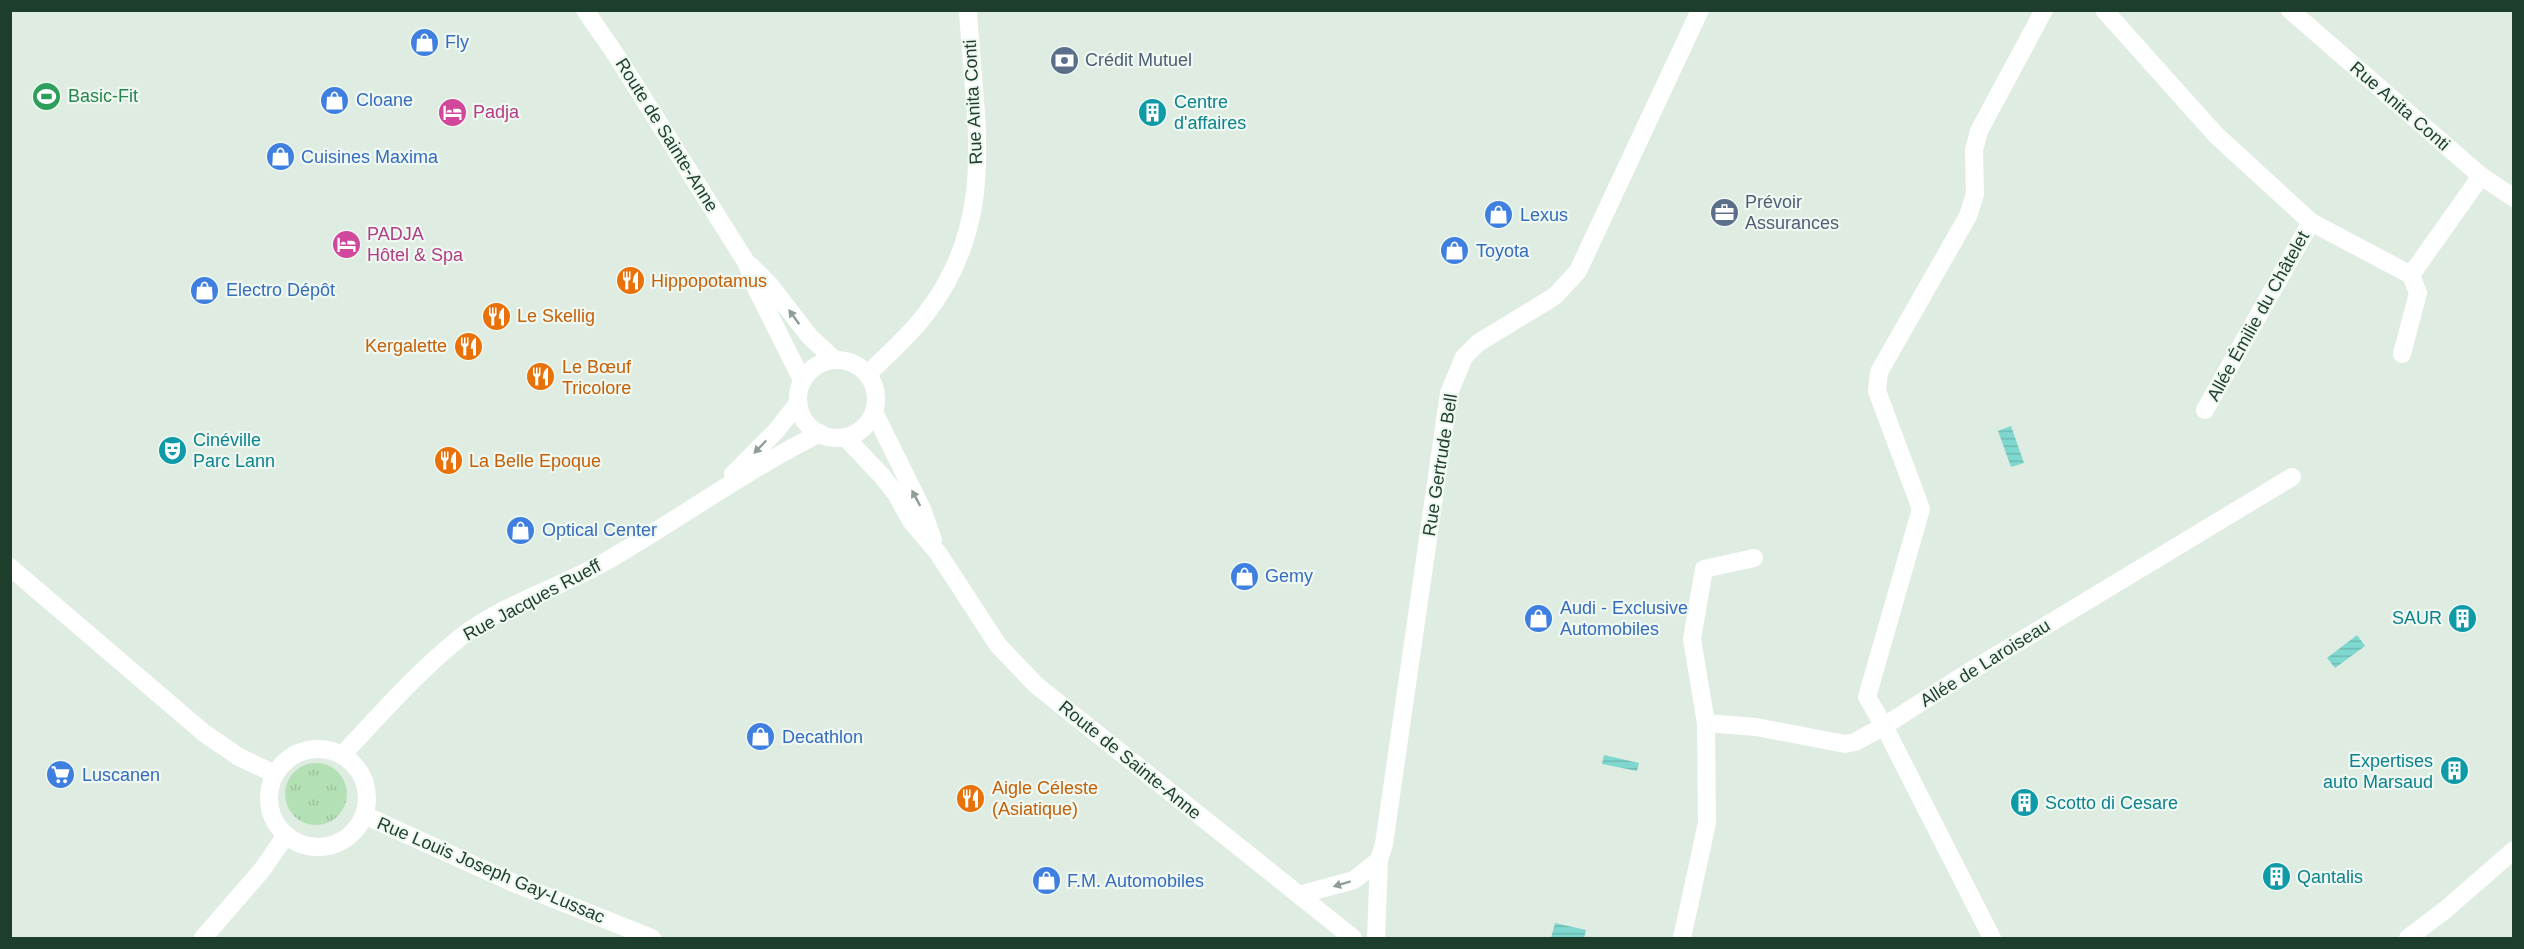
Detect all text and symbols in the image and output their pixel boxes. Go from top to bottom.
shop icon: Fly [408,26,440,58]
place label: Fly [445,32,469,52]
street label: Rue Anita Conti [960,39,986,165]
bank icon: Crédit Mutuel [1048,44,1080,76]
place label: Crédit Mutuel [1085,50,1192,70]
street label: Route de Sainte-Anne [612,55,722,215]
street label: Rue Anita Conti [2346,57,2454,155]
sports icon: Basic-Fit [31,80,63,112]
shop icon: Cloane [319,84,351,116]
place label: Basic-Fit [68,86,138,106]
place label: Cloane [356,90,413,110]
place label: Centre d'affaires [1174,92,1246,133]
hotel icon: Padja [436,96,468,128]
building icon: Centre d'affaires [1137,96,1169,128]
place label: Padja [473,102,520,122]
shop icon: Cuisines Maxima [264,141,296,173]
place label: Cuisines Maxima [301,147,439,167]
place label: Prévoir Assurances [1745,192,1839,233]
office icon: Prévoir Assurances [1708,196,1740,228]
shop icon: Lexus [1483,199,1515,231]
place label: Lexus [1520,205,1568,225]
place label: PADJA Hôtel & Spa [367,224,464,265]
hotel icon: PADJA Hôtel & Spa [330,228,362,260]
street label: Allée Émilie du Châtelet [2203,228,2313,404]
shop icon: Toyota [1439,235,1471,267]
place label: Toyota [1476,241,1530,261]
restaurant icon: Hippopotamus [614,265,646,297]
place label: Hippopotamus [651,271,767,291]
shop icon: Electro Dépôt [189,274,221,306]
place label: Electro Dépôt [226,280,335,300]
restaurant icon: Le Skellig [480,300,512,332]
place label: Le Skellig [517,306,595,326]
one-way arrow [789,310,801,325]
restaurant icon: Kergalette [452,330,484,362]
place label: Kergalette [365,336,447,356]
place label: Le Bœuf Tricolore [562,357,632,398]
restaurant icon: Le Bœuf Tricolore [525,361,557,393]
street label: Rue Gertrude Bell [1419,392,1461,538]
place label: Cinéville Parc Lann [193,430,275,471]
theatre icon: Cinéville Parc Lann [156,434,188,466]
one-way arrow [753,439,767,454]
restaurant icon: La Belle Epoque [432,445,464,477]
place label: La Belle Epoque [469,451,601,471]
one-way arrow [911,490,921,507]
shop icon: Optical Center [505,514,537,546]
place label: Optical Center [542,520,657,540]
street label: Rue Jacques Rueff [460,555,605,645]
shop icon: Gemy [1228,560,1260,592]
place label: Gemy [1265,566,1313,586]
place label: Audi - Exclusive Automobiles [1560,598,1688,639]
shop icon: Audi - Exclusive Automobiles [1523,602,1555,634]
building icon: SAUR [2447,602,2479,634]
place label: SAUR [2392,608,2442,628]
street label: Allée de Laroiseau [1916,615,2054,711]
street label: Route de Sainte-Anne [1055,696,1205,824]
shop icon: Decathlon [745,721,777,753]
place label: Decathlon [782,727,863,747]
place label: Expertises auto Marsaud [2323,751,2433,792]
building icon: Expertises auto Marsaud [2438,755,2470,787]
supermarket icon: Luscanen [45,759,77,791]
place label: Luscanen [82,765,160,785]
place label: Aigle Céleste (Asiatique) [992,778,1098,819]
restaurant icon: Aigle Céleste (Asiatique) [955,782,987,814]
building icon: Scotto di Cesare [2008,787,2040,819]
place label: Scotto di Cesare [2045,793,2178,813]
street label: Rue Louis Joseph Gay-Lussac [374,813,608,927]
building icon: Qantalis [2260,861,2292,893]
shop icon: F.M. Automobiles [1030,865,1062,897]
place label: Qantalis [2297,867,2363,887]
place label: F.M. Automobiles [1067,871,1204,891]
one-way arrow [1333,879,1351,889]

